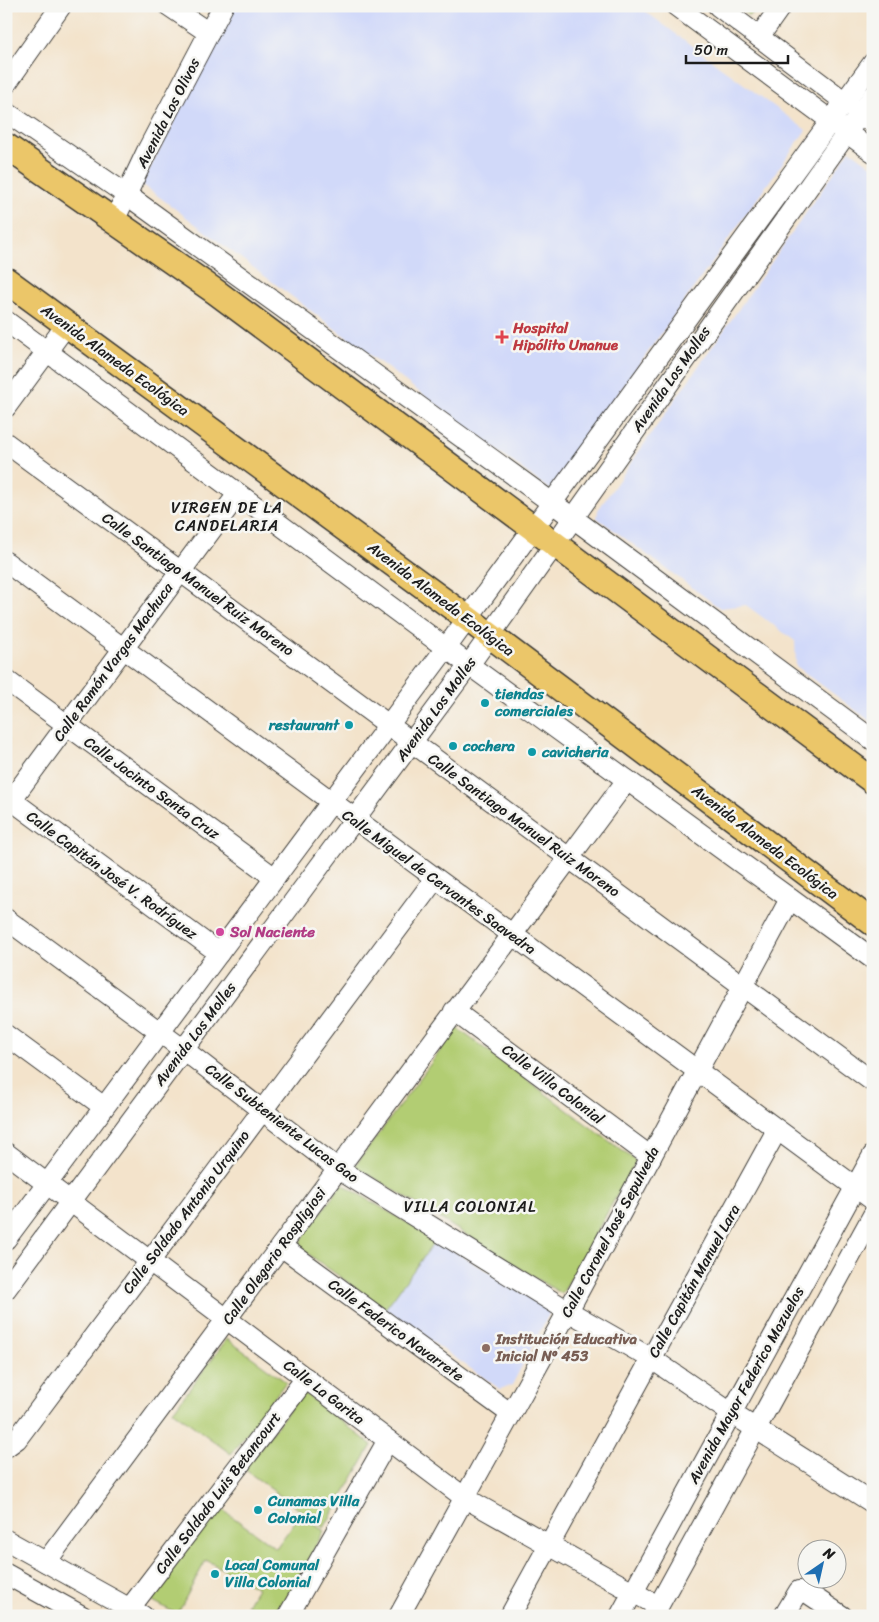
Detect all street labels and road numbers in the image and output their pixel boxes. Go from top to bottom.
street label: Avenida Los Olivos [129,53,207,174]
street label: Avenida Alameda Ecológica [34,296,195,423]
street label: Avenida Los Molles [624,320,717,438]
street label: Calle Santiago Manuel Ruiz Moreno [96,505,300,663]
street label: Avenida Alameda Ecológica [361,534,520,663]
street label: Calle Ramón Vargas Machuca [46,577,180,747]
street label: Avenida Los Molles [388,651,483,768]
street label: Calle Jacinto Santa Cruz [78,730,226,847]
street label: Calle Santiago Manuel Ruiz Moreno [422,746,626,904]
street label: Avenida Alameda Ecológica [685,777,844,906]
street label: Calle Miguel de Cervantes Saavedra [336,803,542,962]
street label: Calle Capitán José V. Rodríguez [21,804,204,947]
street label: Avenida Los Molles [147,976,243,1092]
street label: Calle Villa Colonial [496,1037,610,1132]
street label: Calle Subteniente Lucas Gao [199,1056,365,1190]
street label: Calle Soldado Antonio Urquino [115,1124,257,1300]
street label: Calle Coronel José Sepulveda [554,1141,666,1322]
street label: Calle Olegario Rospligiosi [215,1181,333,1330]
street label: Calle Capitán Manuel Lara [641,1199,747,1363]
street label: Calle Federico Navarrete [322,1272,470,1389]
street label: Avenida Mayor Federico Mazuelos [680,1281,811,1489]
street label: Calle La Garita [278,1353,371,1432]
street label: Calle Soldado Luis Betancourt [148,1406,288,1580]

